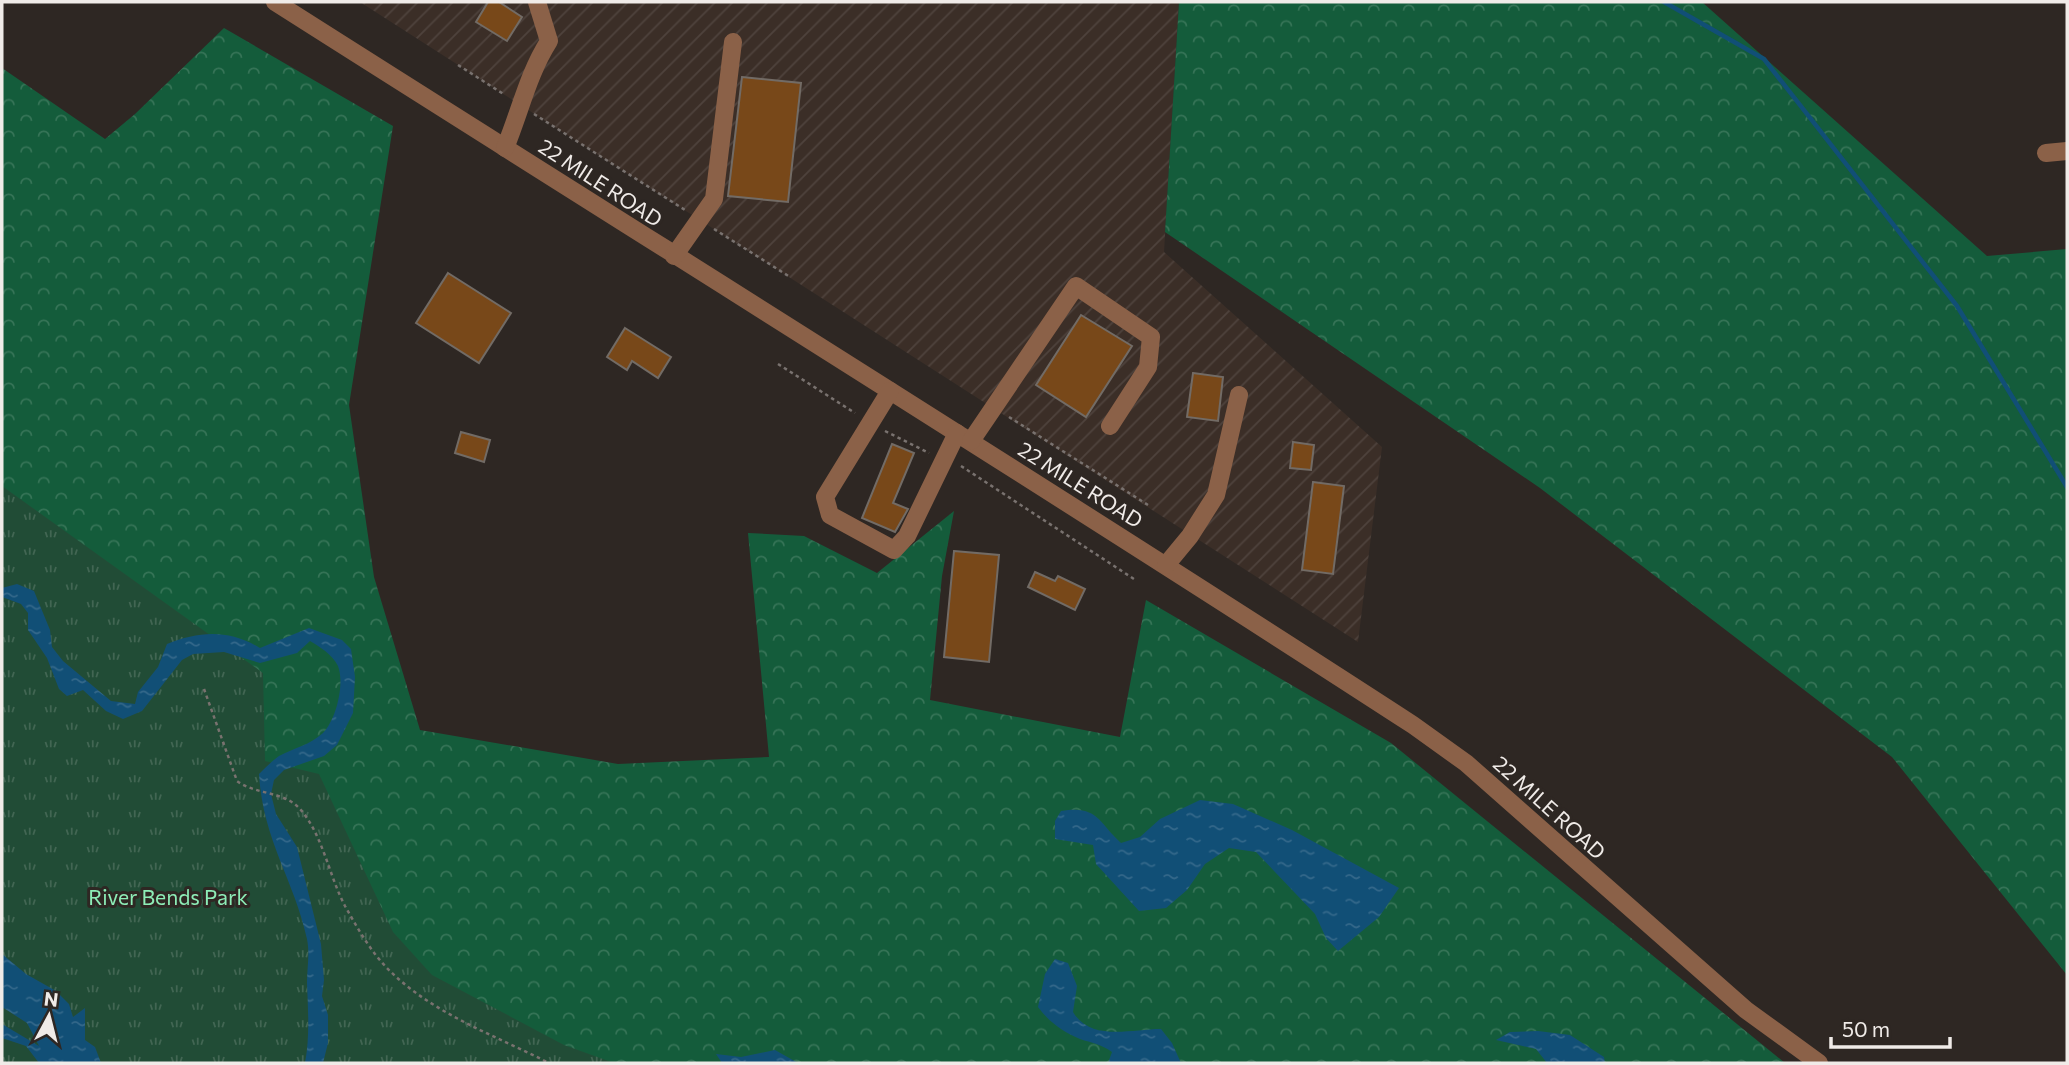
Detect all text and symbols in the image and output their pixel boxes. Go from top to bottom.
street label: 22 MILE ROAD [535,133,667,231]
street label: 22 MILE ROAD [1014,436,1148,532]
street label: 22 MILE ROAD [1489,750,1611,864]
park label: River Bends Park [88,884,248,909]
north arrow [14,981,84,1051]
text: N [43,986,60,1011]
scale bar [1831,1006,1950,1050]
text: 50 m [1842,1016,1890,1041]

